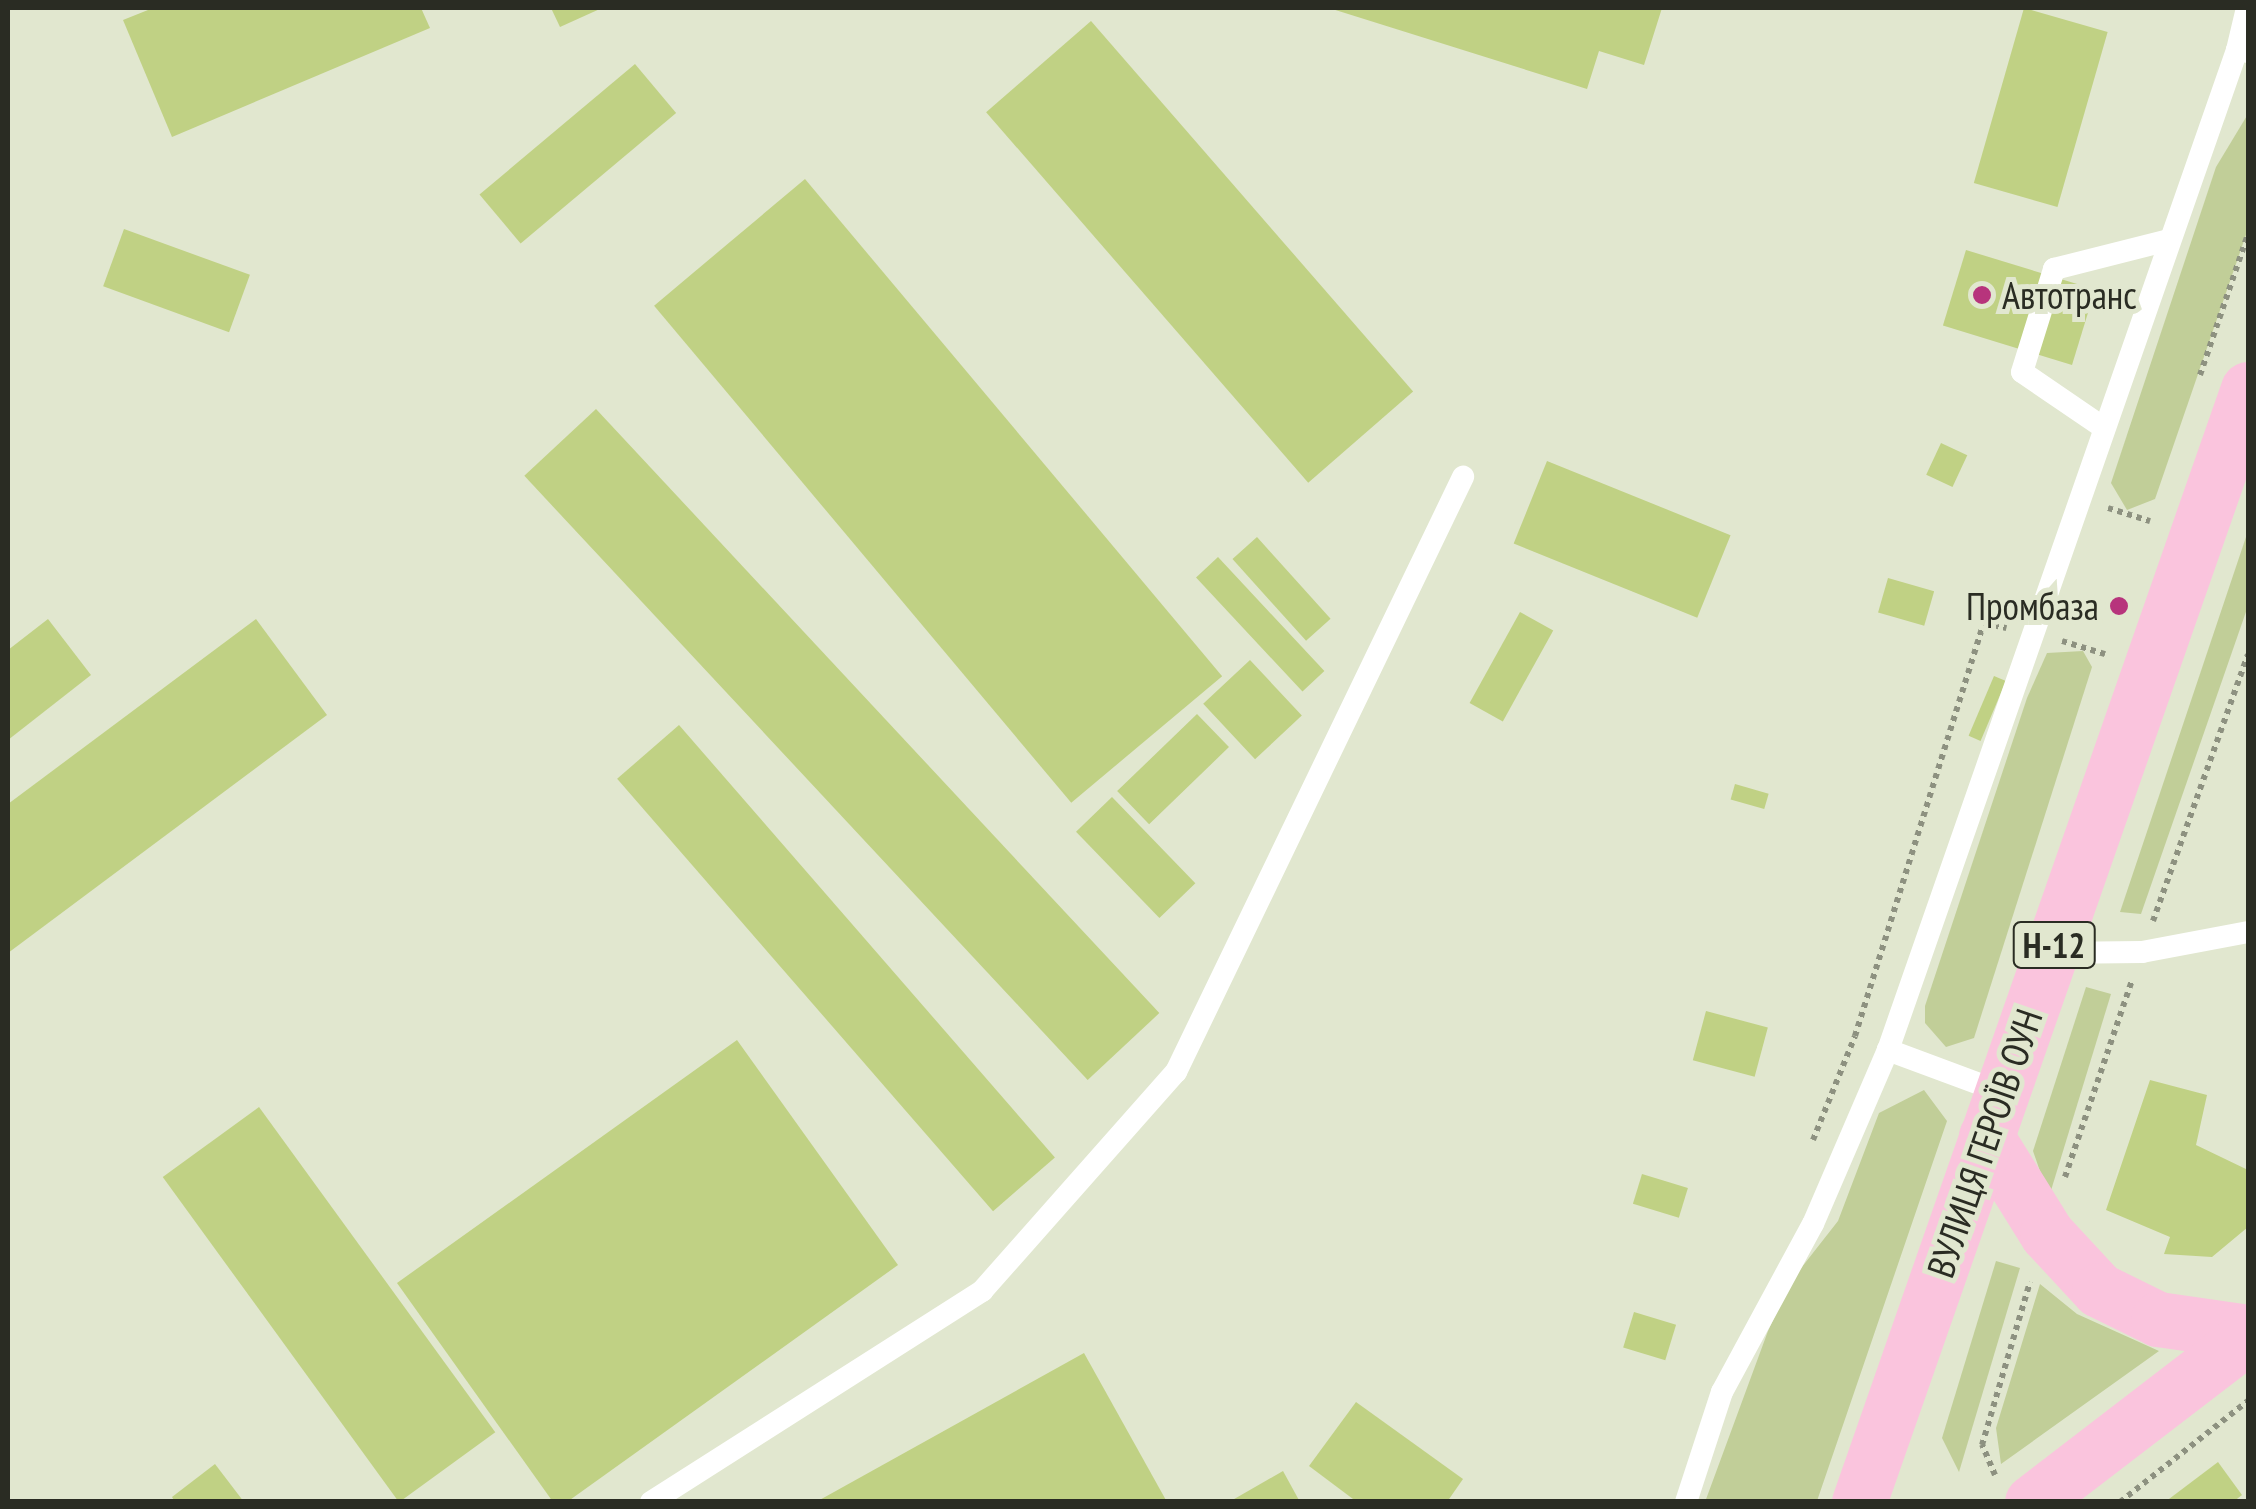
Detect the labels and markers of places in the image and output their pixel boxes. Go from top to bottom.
place label: Автотранс [2002,272,2137,318]
marker: Автотранс [1971,284,1993,306]
place label: Промбаза [1966,583,2099,629]
marker: Промбаза [2108,595,2130,617]

